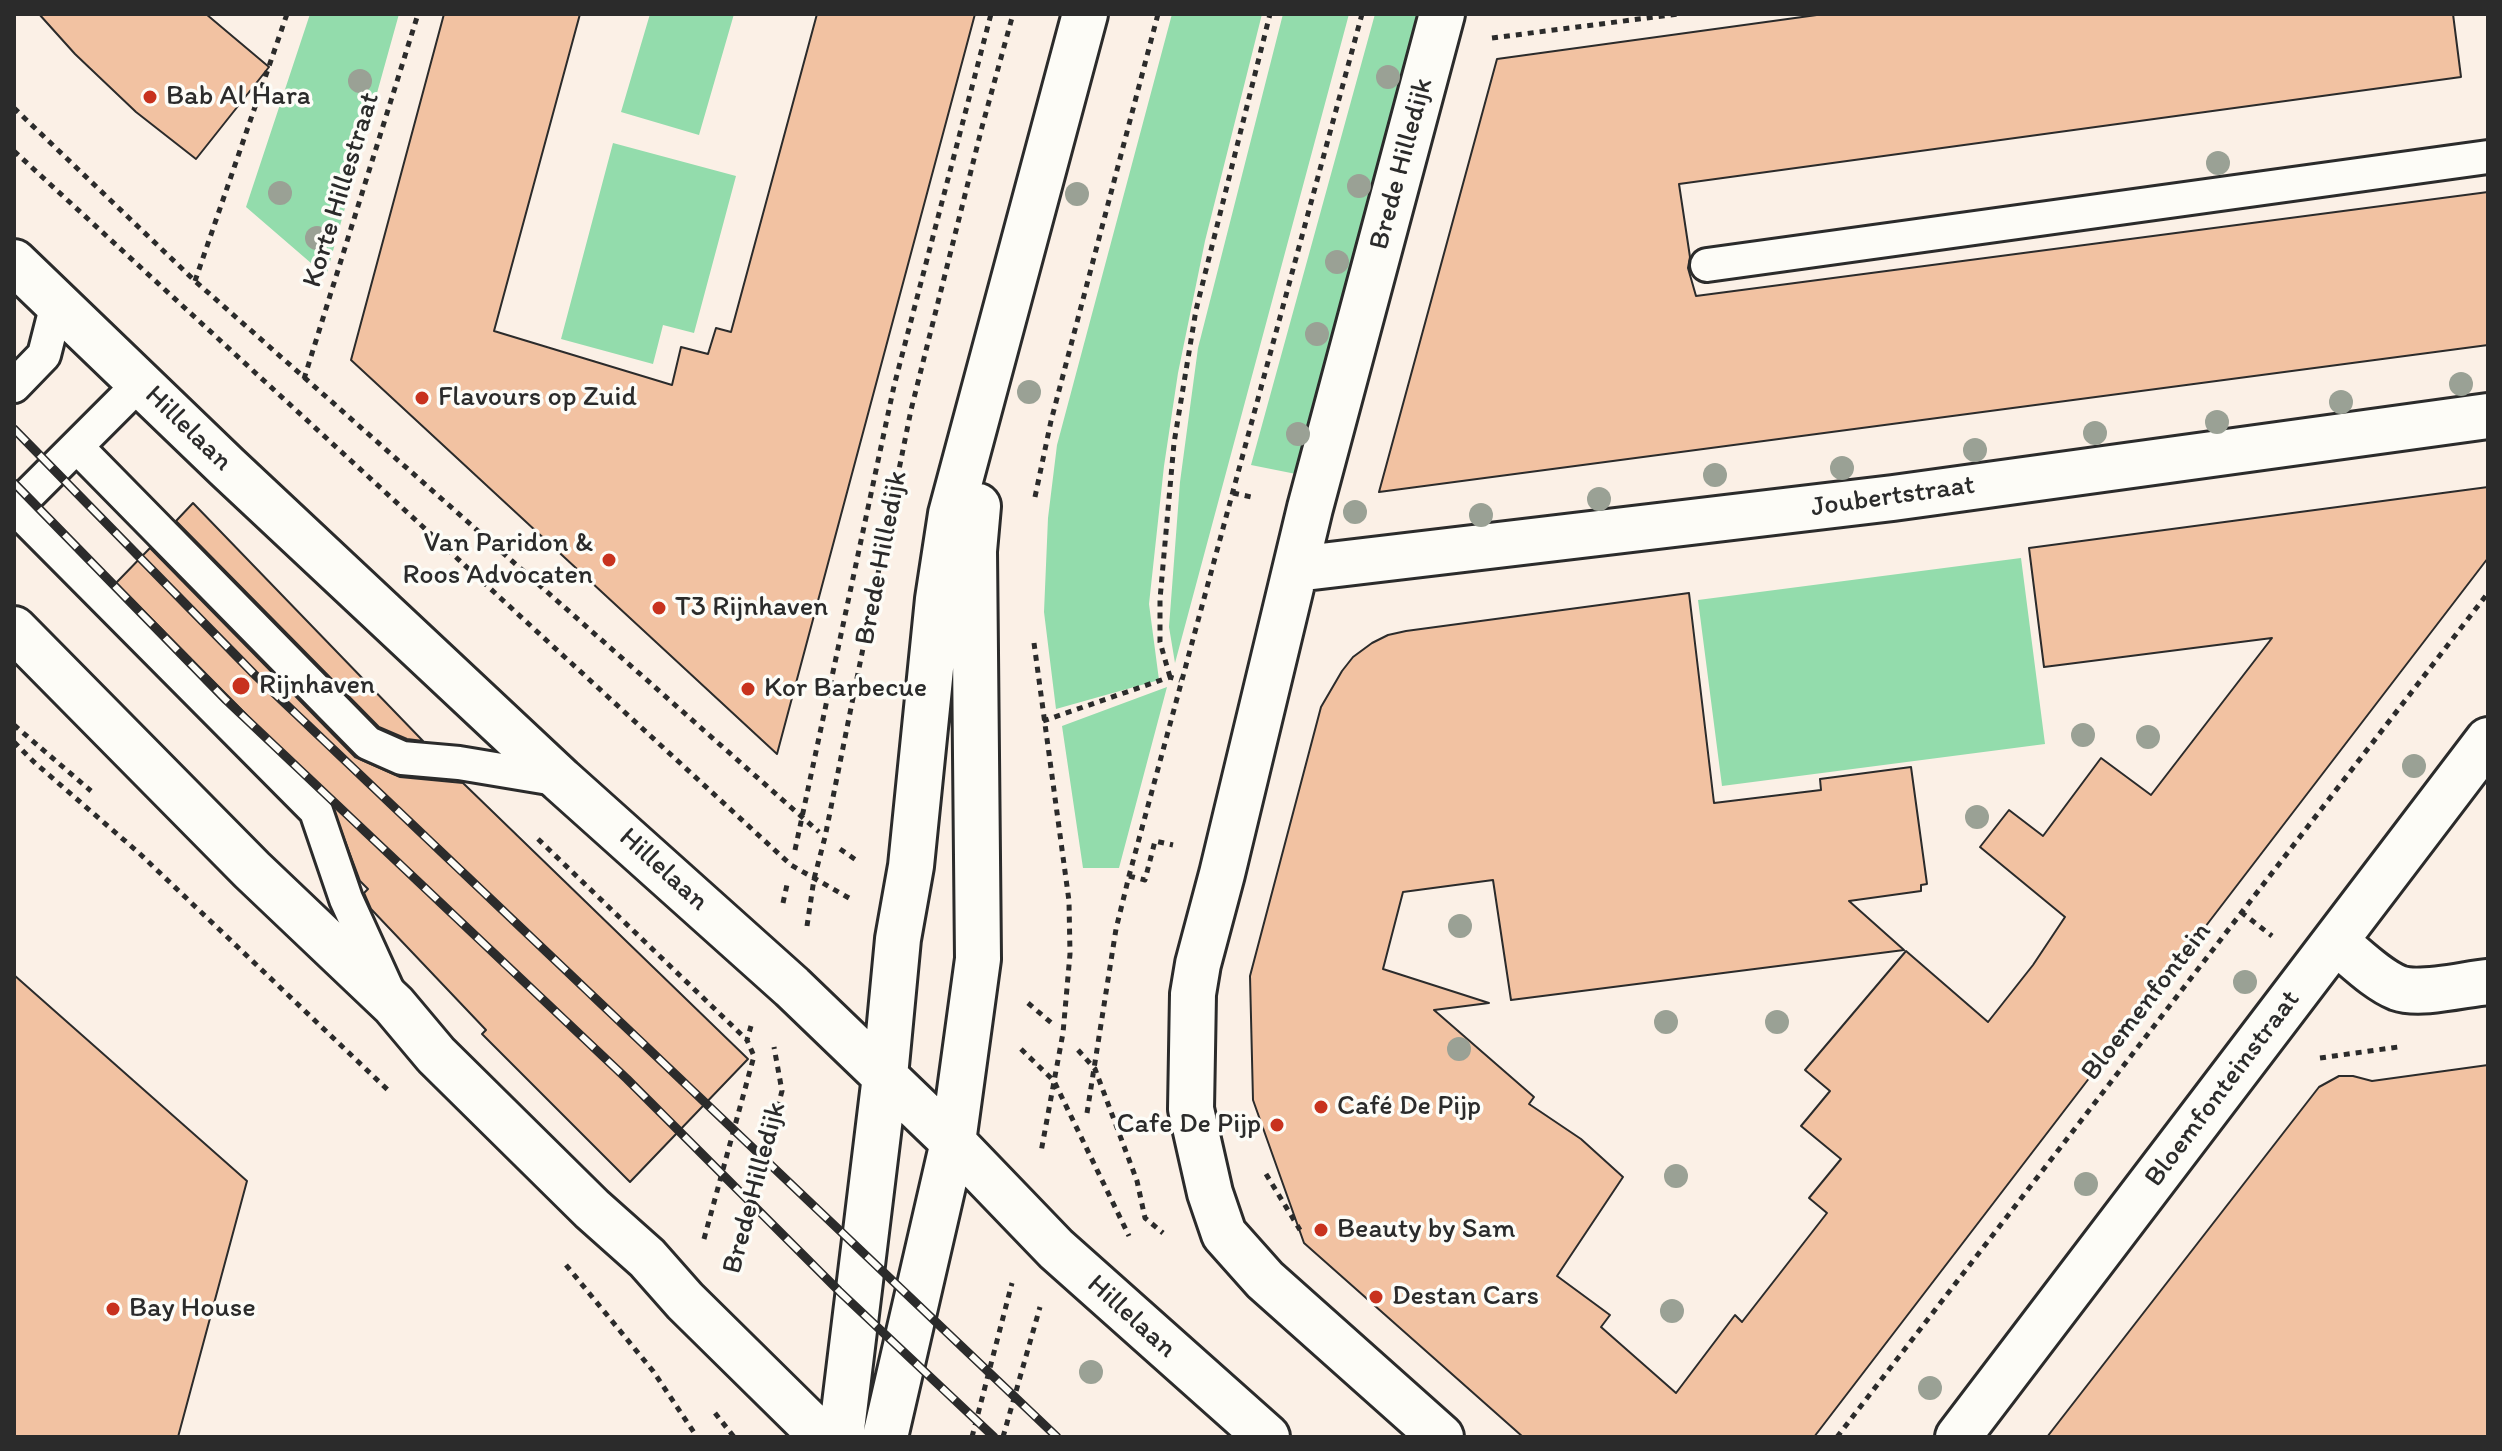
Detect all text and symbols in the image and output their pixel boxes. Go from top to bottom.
street label: Brede Hilledijk [1363,74,1441,254]
place label: Bab Al Hara [166,80,311,114]
marker: Bab Al Hara [141,88,159,106]
street label: Korte Hillestraat [296,88,388,292]
street label: Hillelaan [137,379,239,479]
place label: Flavours op Zuid [438,381,637,415]
marker: Flavours op Zuid [413,389,431,407]
street label: Brede Hilledijk [849,468,915,648]
street label: Joubertstraat [1809,469,1977,525]
place label: Van Paridon & Roos Advocaten [402,527,593,593]
marker: Van Paridon & Roos Advocaten [600,551,618,569]
place label: T3 Rijnhaven [675,591,828,625]
marker: T3 Rijnhaven [650,599,668,617]
place label: Rijnhaven [259,669,375,703]
place label: Kor Barbecue [764,672,927,706]
marker: Rijnhaven [230,675,252,697]
marker: Kor Barbecue [739,680,757,698]
street label: Hillelaan [611,821,715,919]
street label: Bloemenfontein [2075,916,2219,1088]
street label: Bloemfonteinstraat [2138,984,2308,1194]
place label: Café De Pijp [1337,1090,1481,1124]
street label: Brede Hilledijk [716,1098,794,1278]
marker: Café De Pijp [1312,1098,1330,1116]
place label: Cafe De Pijp [1116,1108,1261,1142]
marker: Cafe De Pijp [1268,1116,1286,1134]
place label: Beauty by Sam [1337,1213,1516,1247]
marker: Beauty by Sam [1312,1221,1330,1239]
street label: Hillelaan [1079,1268,1183,1366]
place label: Destan Cars [1392,1280,1539,1314]
marker: Destan Cars [1367,1288,1385,1306]
place label: Bay House [129,1292,256,1326]
marker: Bay House [104,1300,122,1318]

